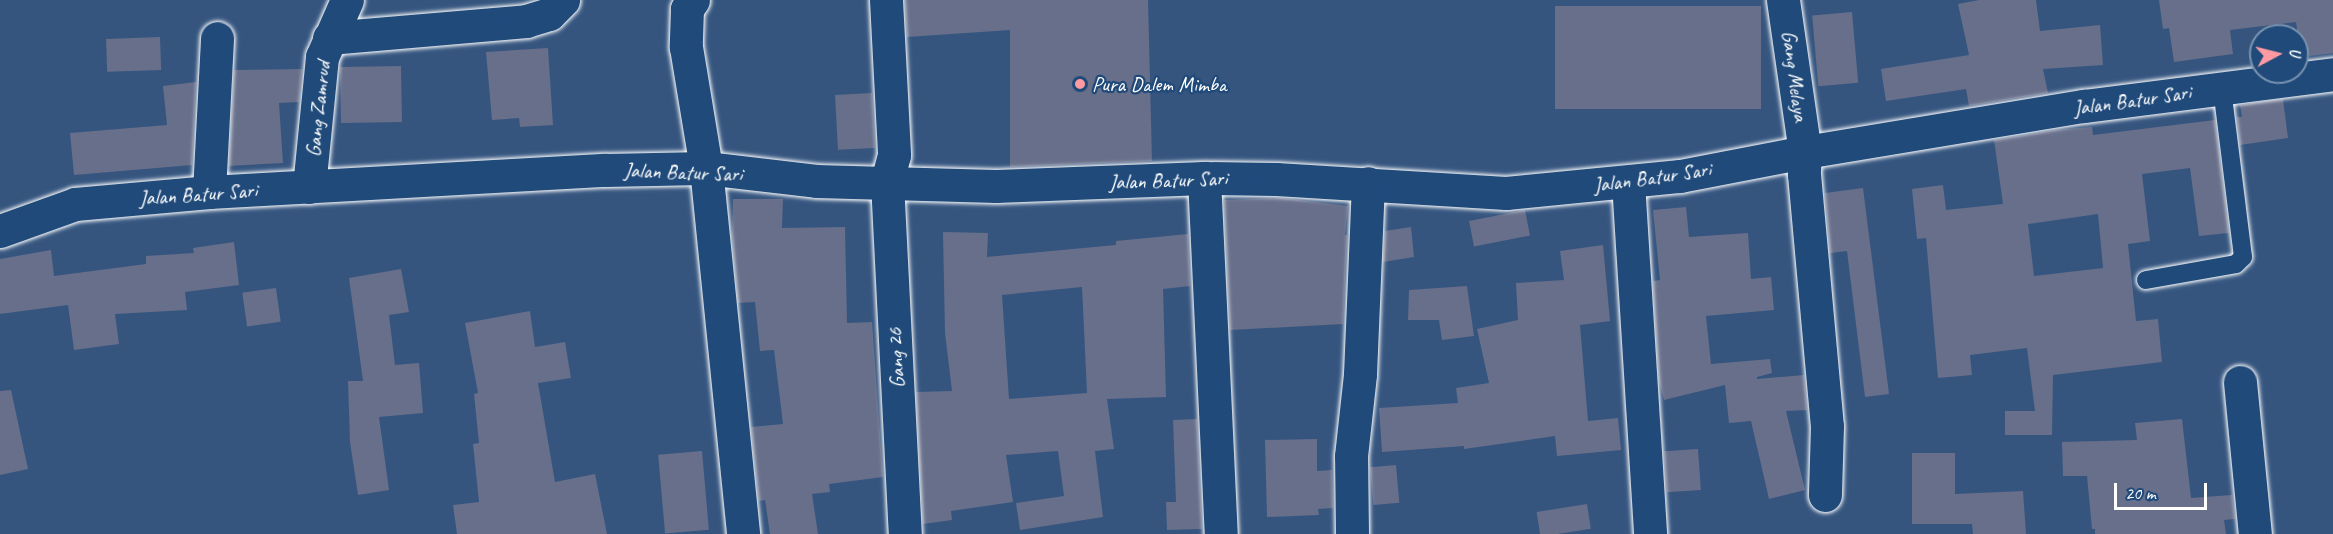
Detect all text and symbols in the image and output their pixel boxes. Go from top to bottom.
north arrow [2249,24,2309,84]
street label: Gang Melaya [1776,29,1814,123]
text: U [2284,47,2305,57]
street label: Gang Zamrud [300,60,336,158]
place label: Pura Dalem Mimba [1092,71,1228,97]
marker: Pura Dalem Mimba [1073,77,1087,91]
street label: Jalan Batur Sari [2071,79,2193,121]
street label: Jalan Batur Sari [1591,156,1713,198]
street label: Jalan Batur Sari [623,157,743,187]
street label: Jalan Batur Sari [1108,165,1228,195]
street label: Jalan Batur Sari [137,177,259,211]
street label: Gang 26 [882,327,910,389]
scale bar [2117,471,2210,509]
text: 20 m [2125,482,2156,504]

